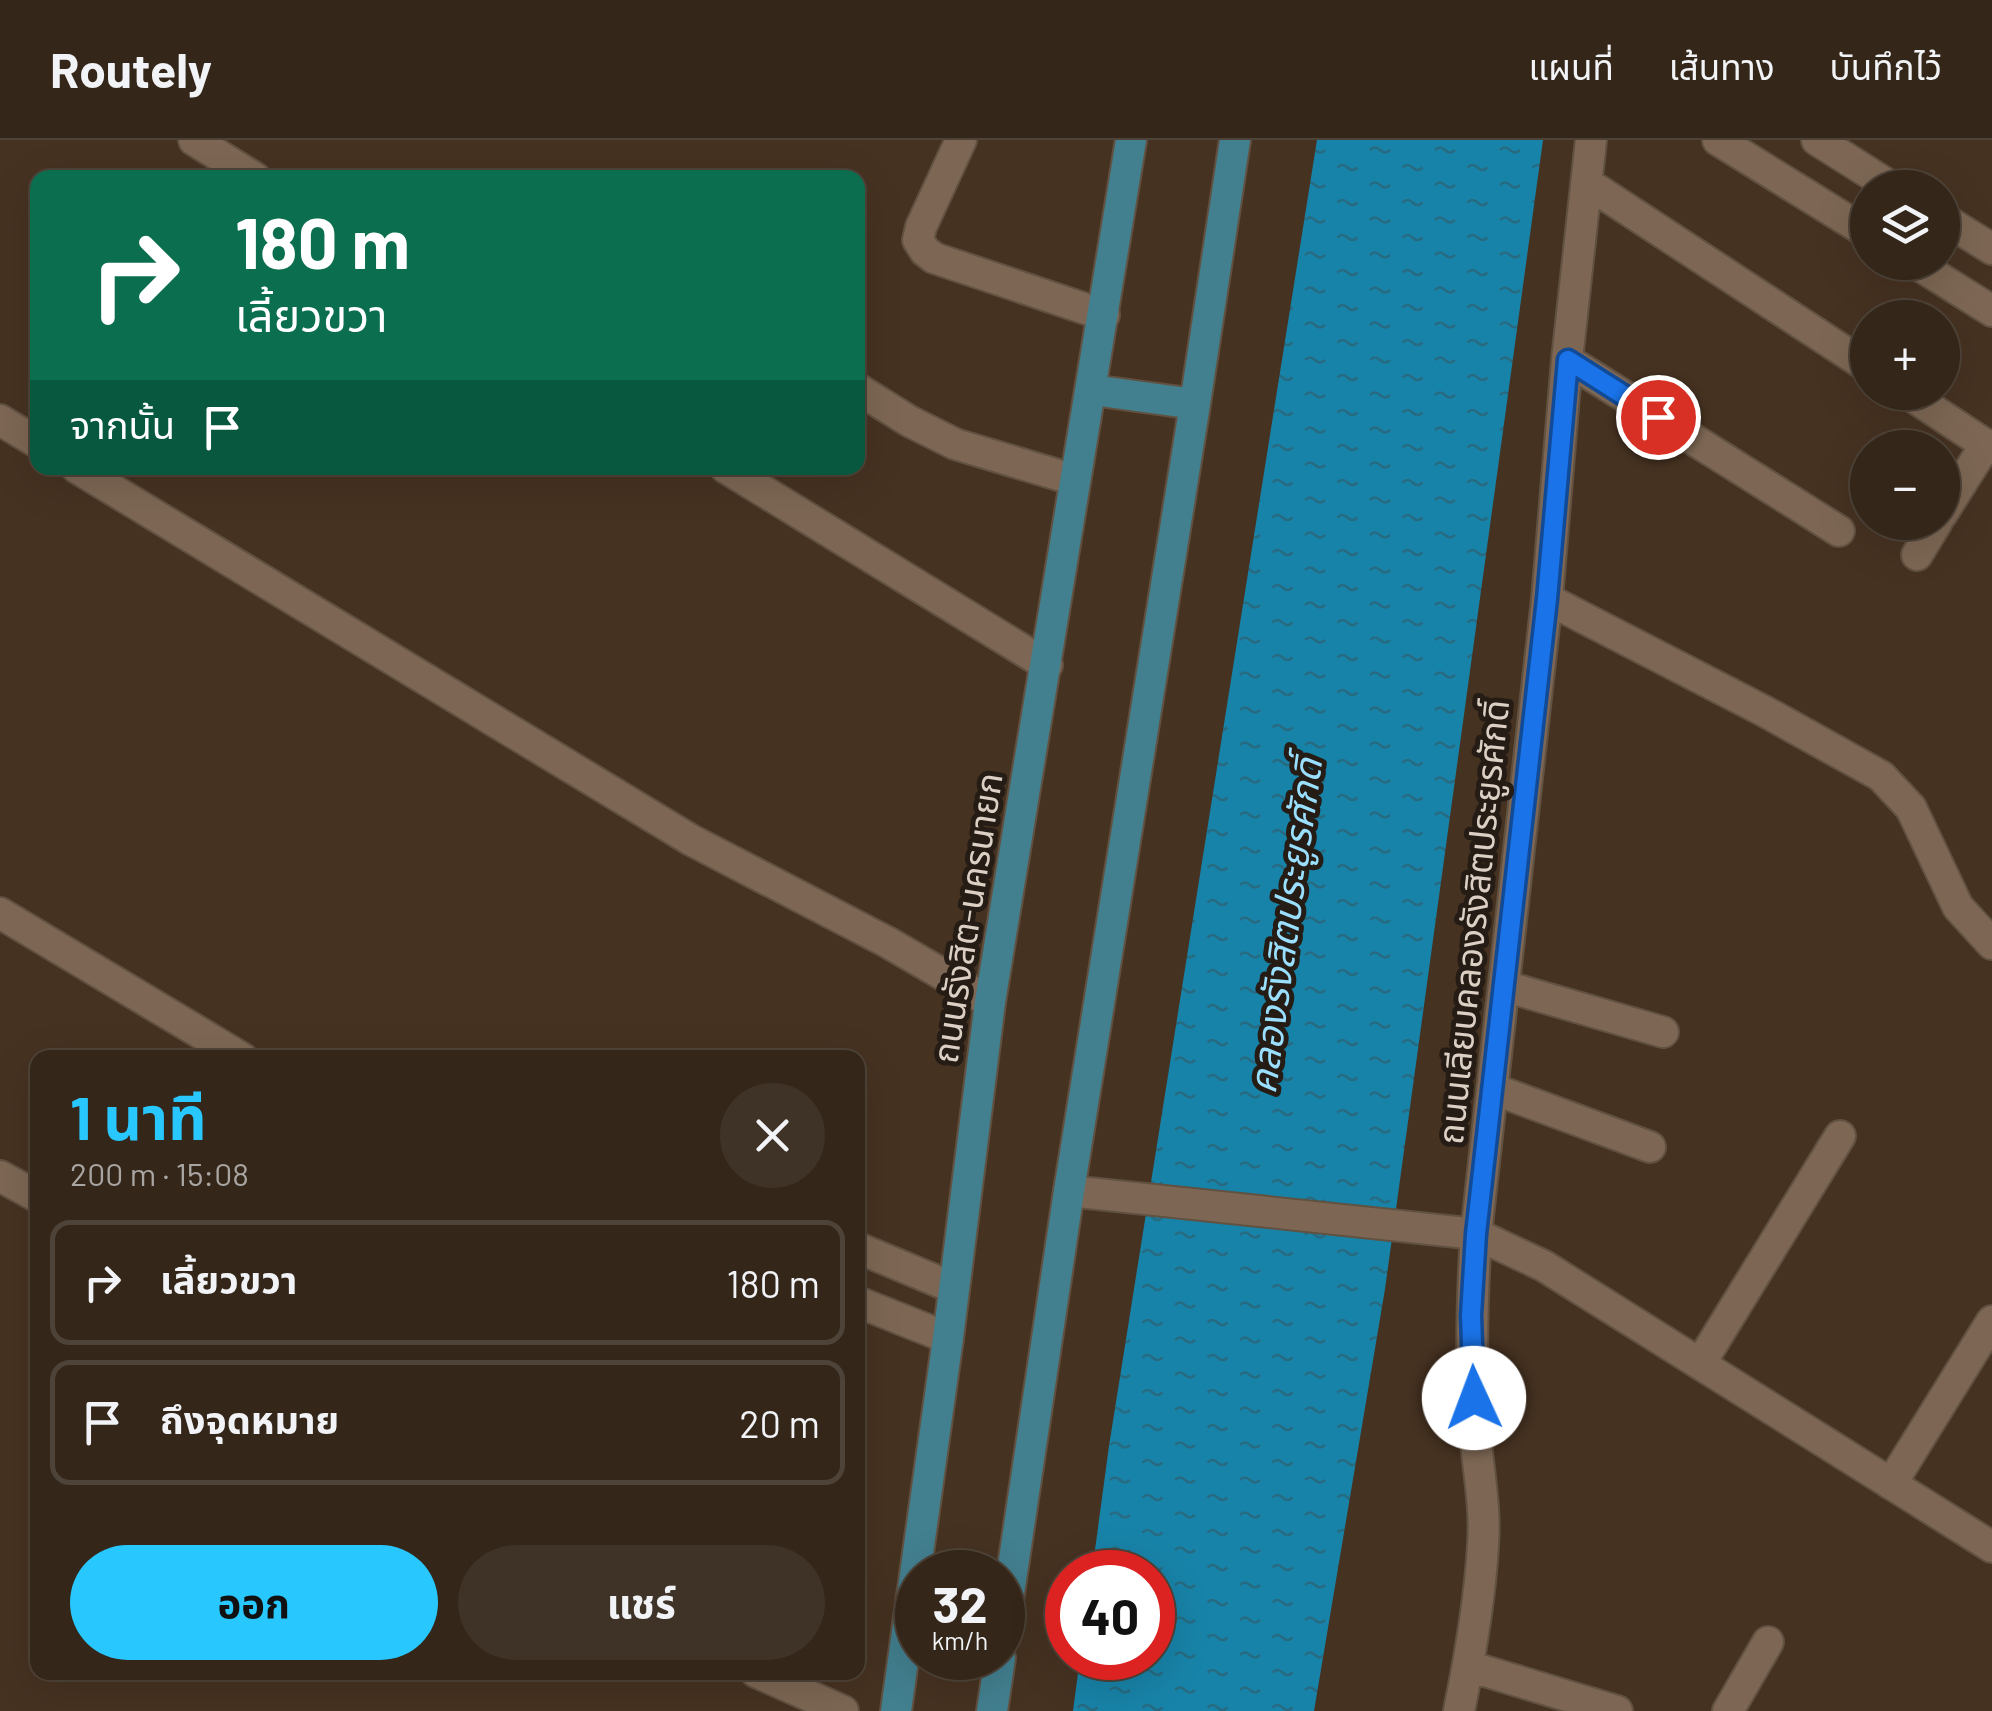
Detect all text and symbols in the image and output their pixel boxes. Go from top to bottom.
text: Routely [50,40,212,98]
text: แผนที่ [1528,45,1614,87]
text: เส้นทาง [1669,45,1775,87]
text: บันทึกไว้ [1830,45,1942,87]
map controls [1850,170,1960,540]
button: layers [1850,170,1960,280]
text: 180 m [235,199,410,283]
icon: right [70,210,200,340]
text: เลี้ยวขวา [235,287,387,341]
button: + [1850,300,1960,410]
pin [1616,375,1701,460]
icon: arrive [1631,390,1686,445]
icon: arrive [195,400,250,455]
text: จากนั้น [70,401,175,447]
button: − [1850,430,1960,540]
street label: ถนนเลียบคลองรังสิตประยูรศักดิ์ [1428,697,1518,1146]
water label: คลองรังสิตประยูรศักดิ์ [1238,746,1335,1097]
street label: ถนนรังสิต-นครนายก [922,770,1010,1066]
text: 1 นาที [70,1080,207,1152]
button: close [720,1083,825,1188]
text: 200 m · 15:08 [70,1154,249,1192]
icon: right [75,1255,130,1310]
text: เลี้ยวขวา [160,1256,297,1302]
text: 180 m [726,1260,820,1306]
position arrow [1422,1346,1526,1450]
icon: arrive [75,1395,130,1450]
text: ถึงจุดหมาย [160,1396,339,1442]
text: 20 m [739,1400,820,1446]
button: ออก [70,1545,438,1660]
button: แชร์ [458,1545,825,1660]
speed limit sign: 40 [1045,1550,1175,1680]
text: 32 [932,1573,987,1633]
text: km/h [932,1625,988,1655]

